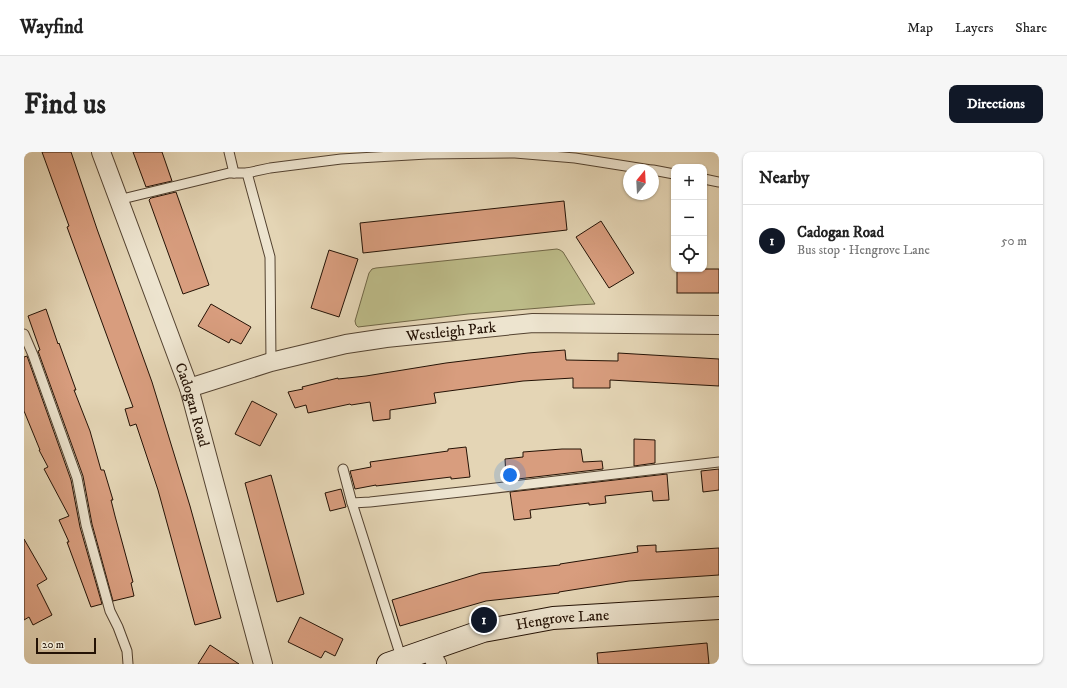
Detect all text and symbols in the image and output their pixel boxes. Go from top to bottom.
text: Wayfind [20,16,83,39]
text: Map [907,19,933,37]
text: Layers [955,19,993,37]
text: Share [1015,19,1047,37]
button: Directions [949,85,1043,123]
text: Find us [24,87,106,122]
north arrow [623,164,659,200]
map controls [671,164,707,272]
button: + [671,164,707,200]
text: Nearby [759,167,809,189]
button: − [671,200,707,236]
text: Cadogan Road [797,223,884,242]
text: 1 [770,233,774,249]
text: 50 m [1001,233,1027,249]
button: locate [671,236,707,272]
text: Bus stop · Hengrove Lane [797,242,930,258]
street label: Westleigh Park [404,317,497,345]
street label: Cadogan Road [171,360,214,450]
your location [500,465,520,485]
pin: 1 [471,605,497,635]
street label: Hengrove Lane [514,605,610,634]
scale bar [36,636,96,655]
text: 20 m [42,638,64,652]

